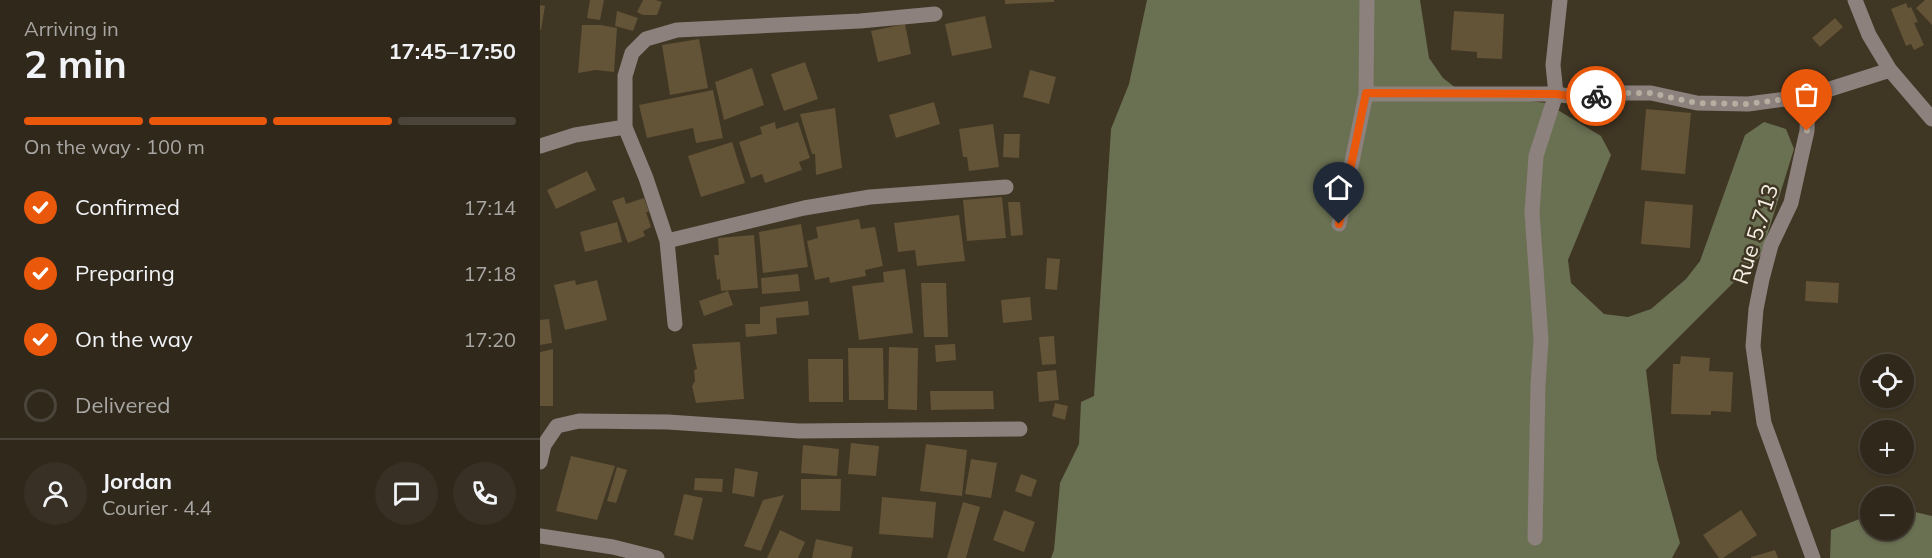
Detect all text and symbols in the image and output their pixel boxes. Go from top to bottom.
text: Arriving in [24,16,119,41]
text: 17:45–17:50 [388,37,516,65]
text: 2 min [24,39,127,88]
courier [1566,66,1626,126]
pin [1781,69,1832,131]
icon: bag [1790,78,1823,111]
icon: bike [1580,80,1613,113]
text: On the way · 100 m [24,134,205,159]
pin [1313,162,1364,224]
icon: home [1322,171,1355,204]
street label: Rue 5.713 [1726,180,1784,288]
icon: check [24,191,57,224]
text: Confirmed [75,193,180,221]
text: 17:14 [463,195,516,220]
icon: check [24,257,57,290]
text: Preparing [75,259,175,287]
text: 17:18 [463,261,516,286]
icon: check [24,323,57,356]
text: On the way [75,325,193,353]
text: 17:20 [463,327,516,352]
map controls [1860,354,1914,540]
button: locate [1860,354,1914,408]
text: Delivered [75,391,170,419]
button: + [1860,420,1914,474]
button: person [24,462,87,525]
button: chat [375,462,438,525]
button: phone [453,462,516,525]
text: Jordan [102,467,172,495]
button: − [1860,486,1914,540]
text: Courier · 4.4 [102,495,212,520]

